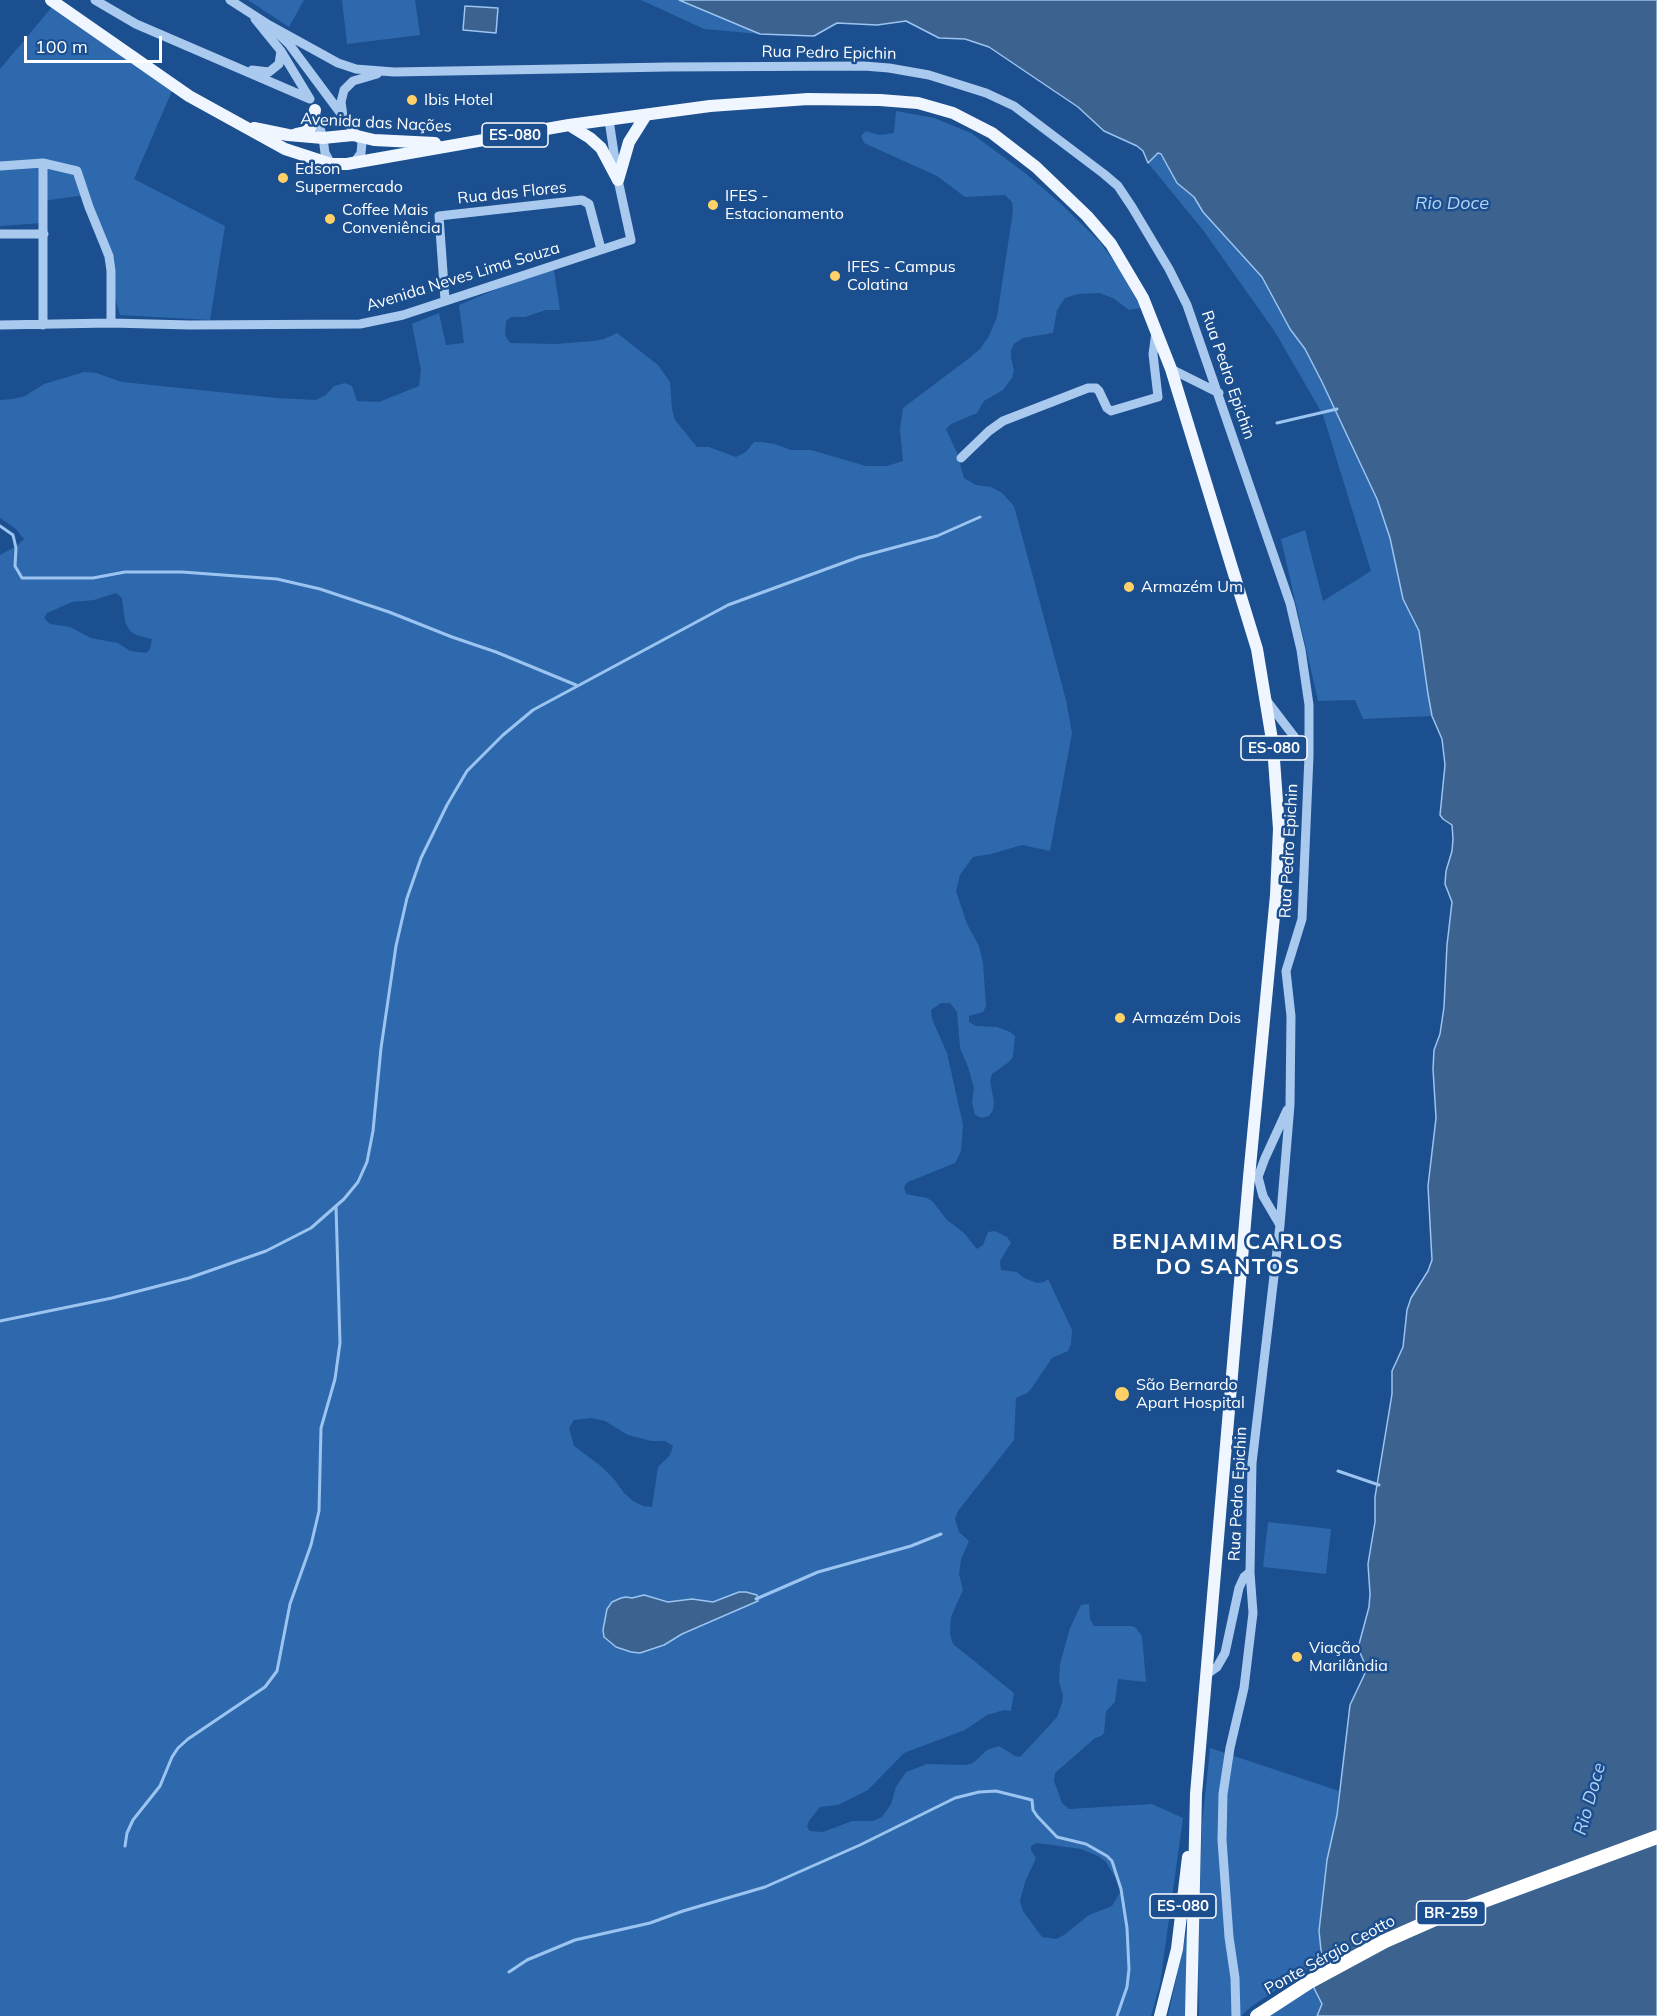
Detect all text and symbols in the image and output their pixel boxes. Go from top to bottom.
scale bar [27,24,165,62]
text: 100 m [35,35,88,58]
street label: Rua Pedro Epichin [761,42,897,64]
place label: Ibis Hotel [424,90,493,110]
marker: Ibis Hotel [405,93,419,107]
street label: Avenida das Nações [300,109,452,137]
road number: ES-080 [482,123,548,147]
place label: Edson Supermercado [295,159,403,197]
marker: Edson Supermercado [276,171,290,185]
street label: Rua das Flores [456,178,568,208]
place label: IFES - Estacionamento [725,186,844,224]
water label: Rio Doce [1415,193,1489,215]
marker: IFES - Estacionamento [706,198,720,212]
place label: Coffee Mais Conveniência [342,200,440,238]
marker: Coffee Mais Conveniência [323,212,337,226]
street label: Avenida Neves Lima Souza [364,238,562,316]
place label: IFES - Campus Colatina [847,257,956,295]
marker: IFES - Campus Colatina [828,269,842,283]
street label: Rua Pedro Epichin [1197,308,1259,442]
place label: Armazém Um [1141,577,1243,597]
marker: Armazém Um [1122,580,1136,594]
road number: ES-080 [1241,736,1307,760]
street label: Rua Pedro Epichin [1276,783,1302,919]
place label: Armazém Dois [1132,1008,1241,1028]
marker: Armazém Dois [1113,1011,1127,1025]
district label: BENJAMIM CARLOS DO SANTOS [1112,1229,1344,1280]
place label: São Bernardo Apart Hospital [1136,1375,1245,1413]
marker: São Bernardo Apart Hospital [1113,1385,1131,1403]
street label: Rua Pedro Epichin [1225,1426,1251,1562]
place label: Viação Marilândia [1309,1638,1388,1676]
marker: Viação Marilândia [1290,1650,1304,1664]
water label: Rio Doce [1569,1760,1611,1838]
road number: ES-080 [1150,1894,1216,1918]
road number: BR-259 [1416,1901,1486,1925]
street label: Ponte Sérgio Ceotto [1261,1911,1399,1999]

